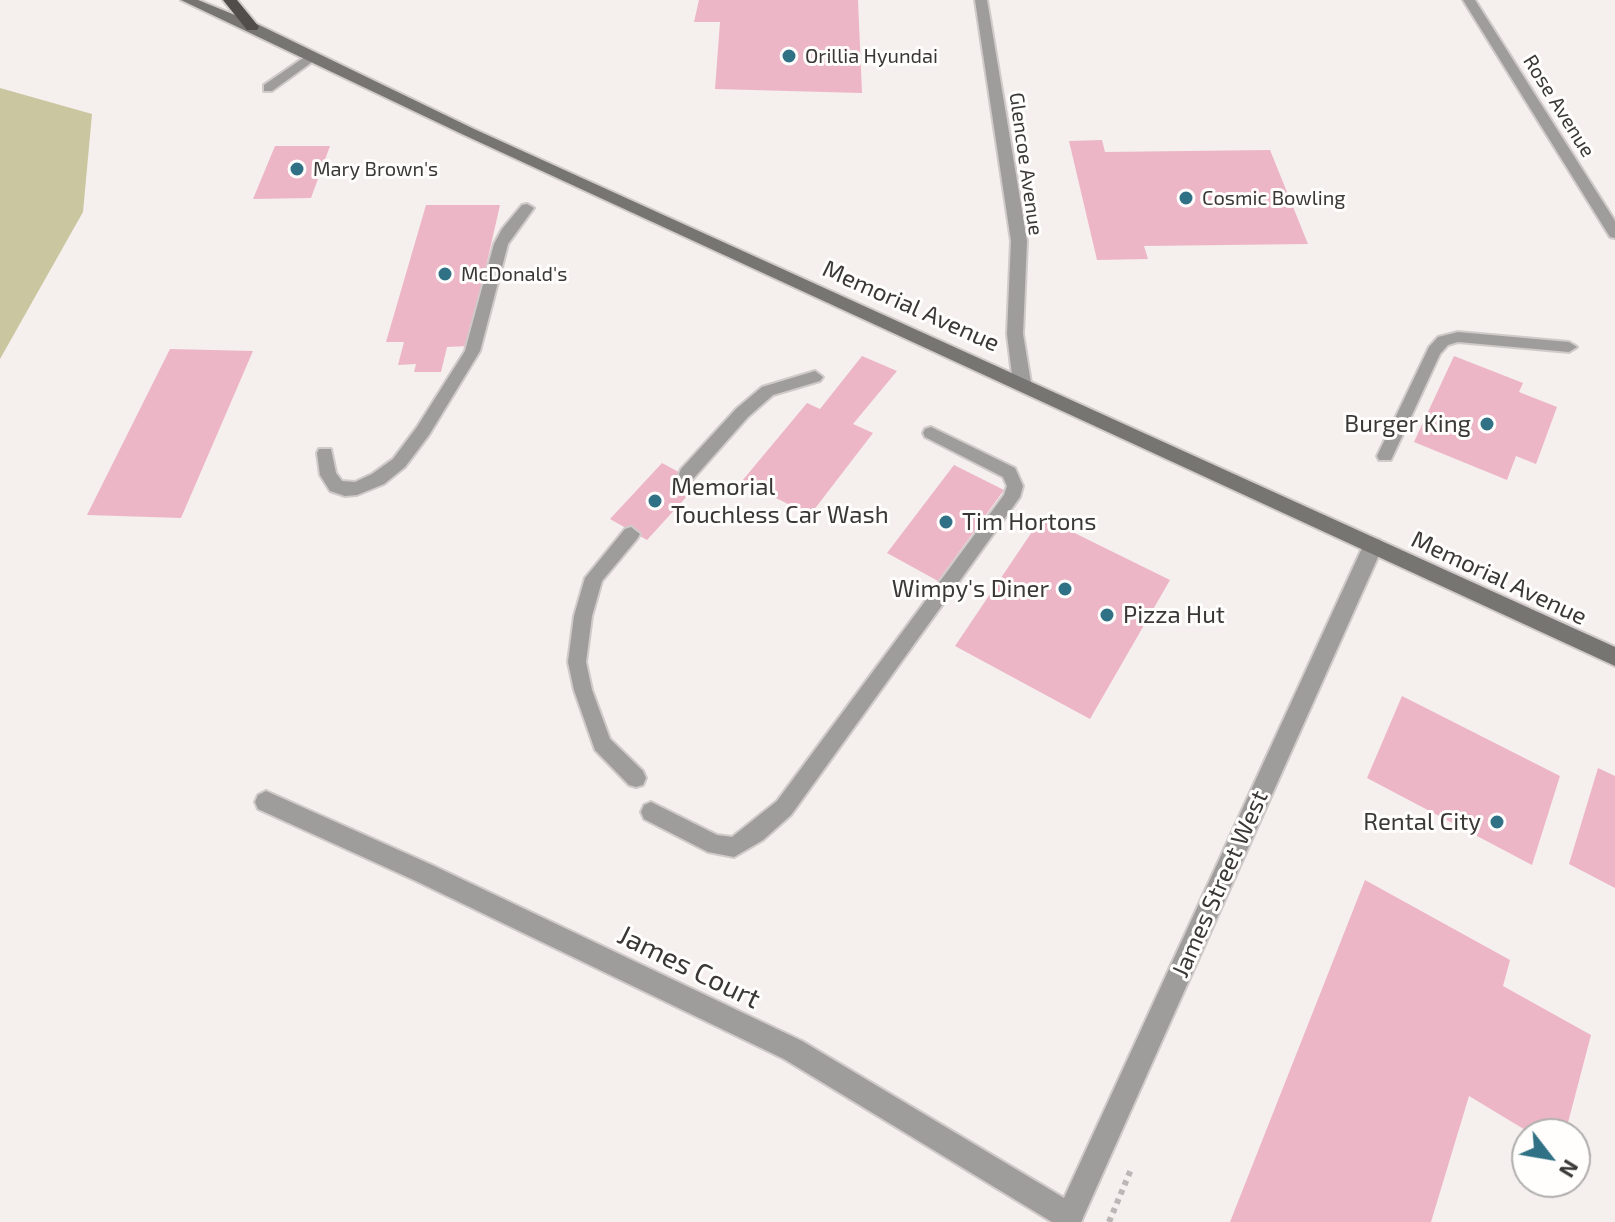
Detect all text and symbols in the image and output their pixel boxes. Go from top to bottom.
place label: Orillia Hyundai [805,44,938,68]
marker: Orillia Hyundai [780,47,798,65]
street label: Rose Avenue [1518,50,1600,162]
street label: Glencoe Avenue [1004,91,1048,237]
place label: Mary Brown's [313,157,438,181]
marker: Mary Brown's [288,160,306,178]
place label: Cosmic Bowling [1202,186,1345,210]
marker: Cosmic Bowling [1177,189,1195,207]
street label: Memorial Avenue [818,254,1004,358]
place label: McDonald's [461,262,567,286]
marker: McDonald's [436,265,454,283]
place label: Burger King [1344,410,1471,438]
marker: Burger King [1478,415,1496,433]
place label: Memorial Touchless Car Wash [671,473,889,529]
marker: Memorial Touchless Car Wash [646,492,664,510]
place label: Tim Hortons [962,508,1096,536]
marker: Tim Hortons [937,513,955,531]
street label: Memorial Avenue [1407,525,1591,631]
place label: Wimpy's Diner [892,575,1049,603]
marker: Wimpy's Diner [1056,580,1074,598]
place label: Pizza Hut [1123,601,1225,629]
marker: Pizza Hut [1098,606,1116,624]
street label: James Street West [1166,786,1274,982]
place label: Rental City [1363,808,1481,836]
marker: Rental City [1488,813,1506,831]
street label: James Court [612,918,766,1016]
north arrow [1511,1118,1591,1198]
text: N [1555,1156,1585,1183]

